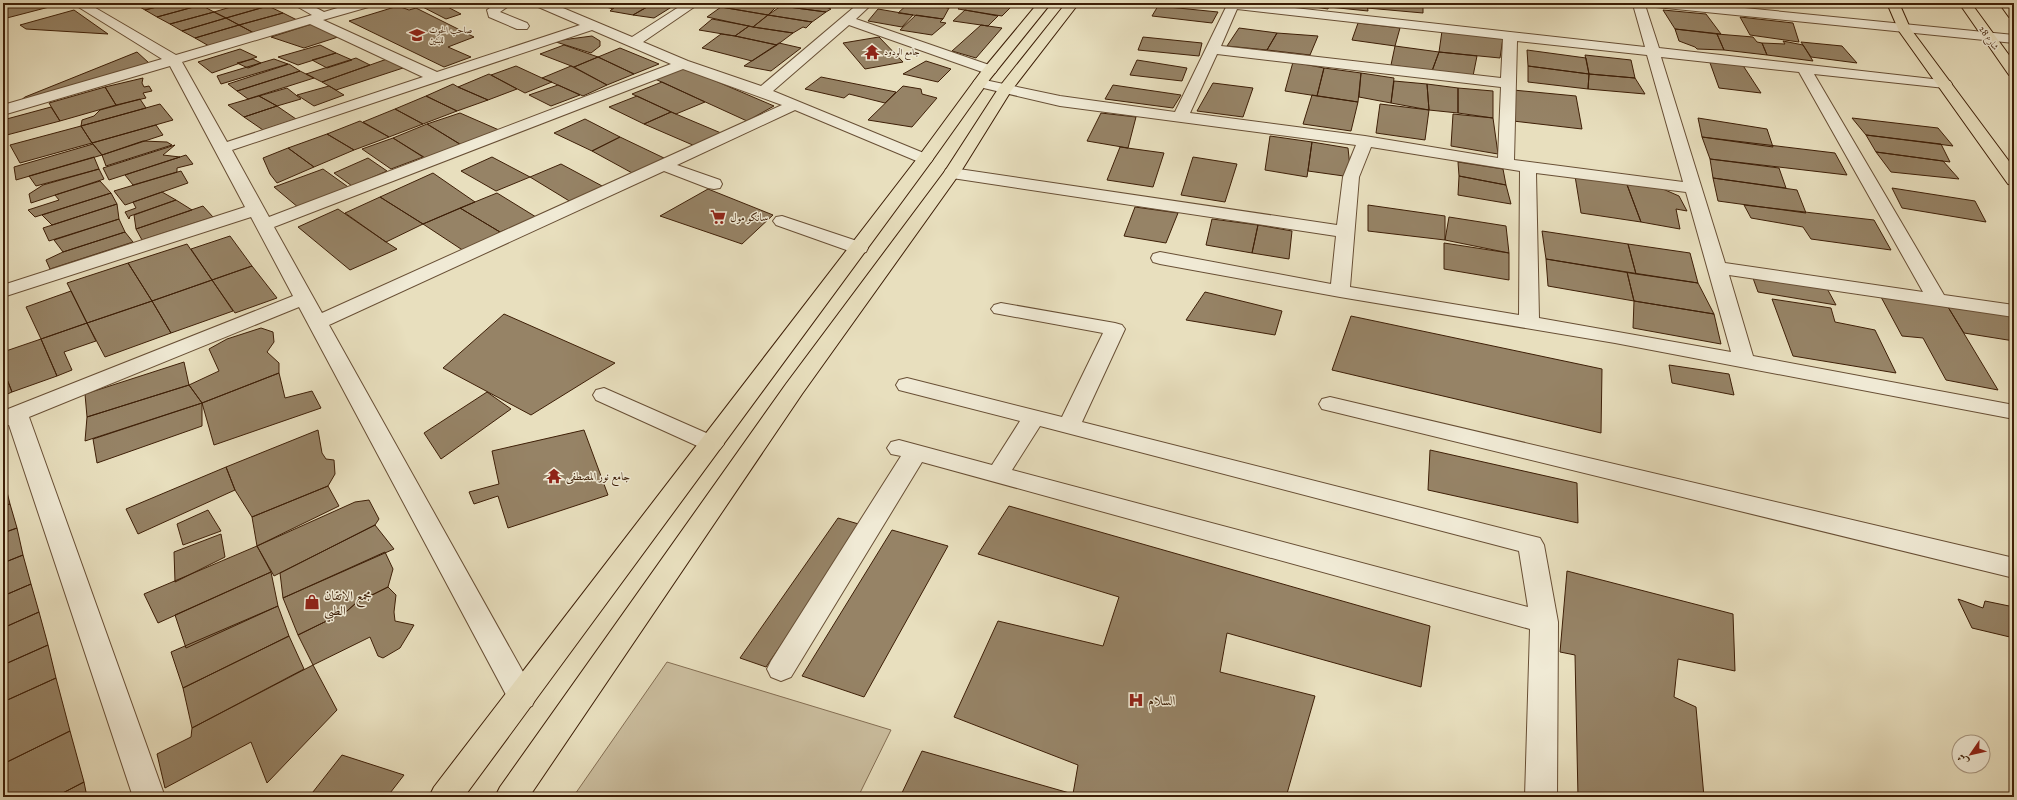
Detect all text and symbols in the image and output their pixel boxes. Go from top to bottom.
place label: صاحب الحوت للبنين [429,24,472,46]
street label: شارع 28 [1976,24,2002,53]
school or university icon: صاحب الحوت للبنين [408,26,426,44]
temple icon: جامع الودود [863,43,881,61]
place label: جامع الودود [884,46,920,60]
supermarket icon: سانكو مول [709,208,727,226]
place label: سانكو مول [730,211,768,224]
temple icon: جامع نور المصطفى [545,467,563,485]
place label: جامع نور المصطفى [566,470,630,486]
place label: مجمع الاتقان الطبي [324,588,372,622]
shop icon: مجمع الاتقان الطبي [303,593,321,611]
hospital icon: السلام [1127,691,1145,709]
place label: السلام [1148,693,1176,712]
north arrow [1951,734,1991,774]
text: ش [1955,751,1972,767]

